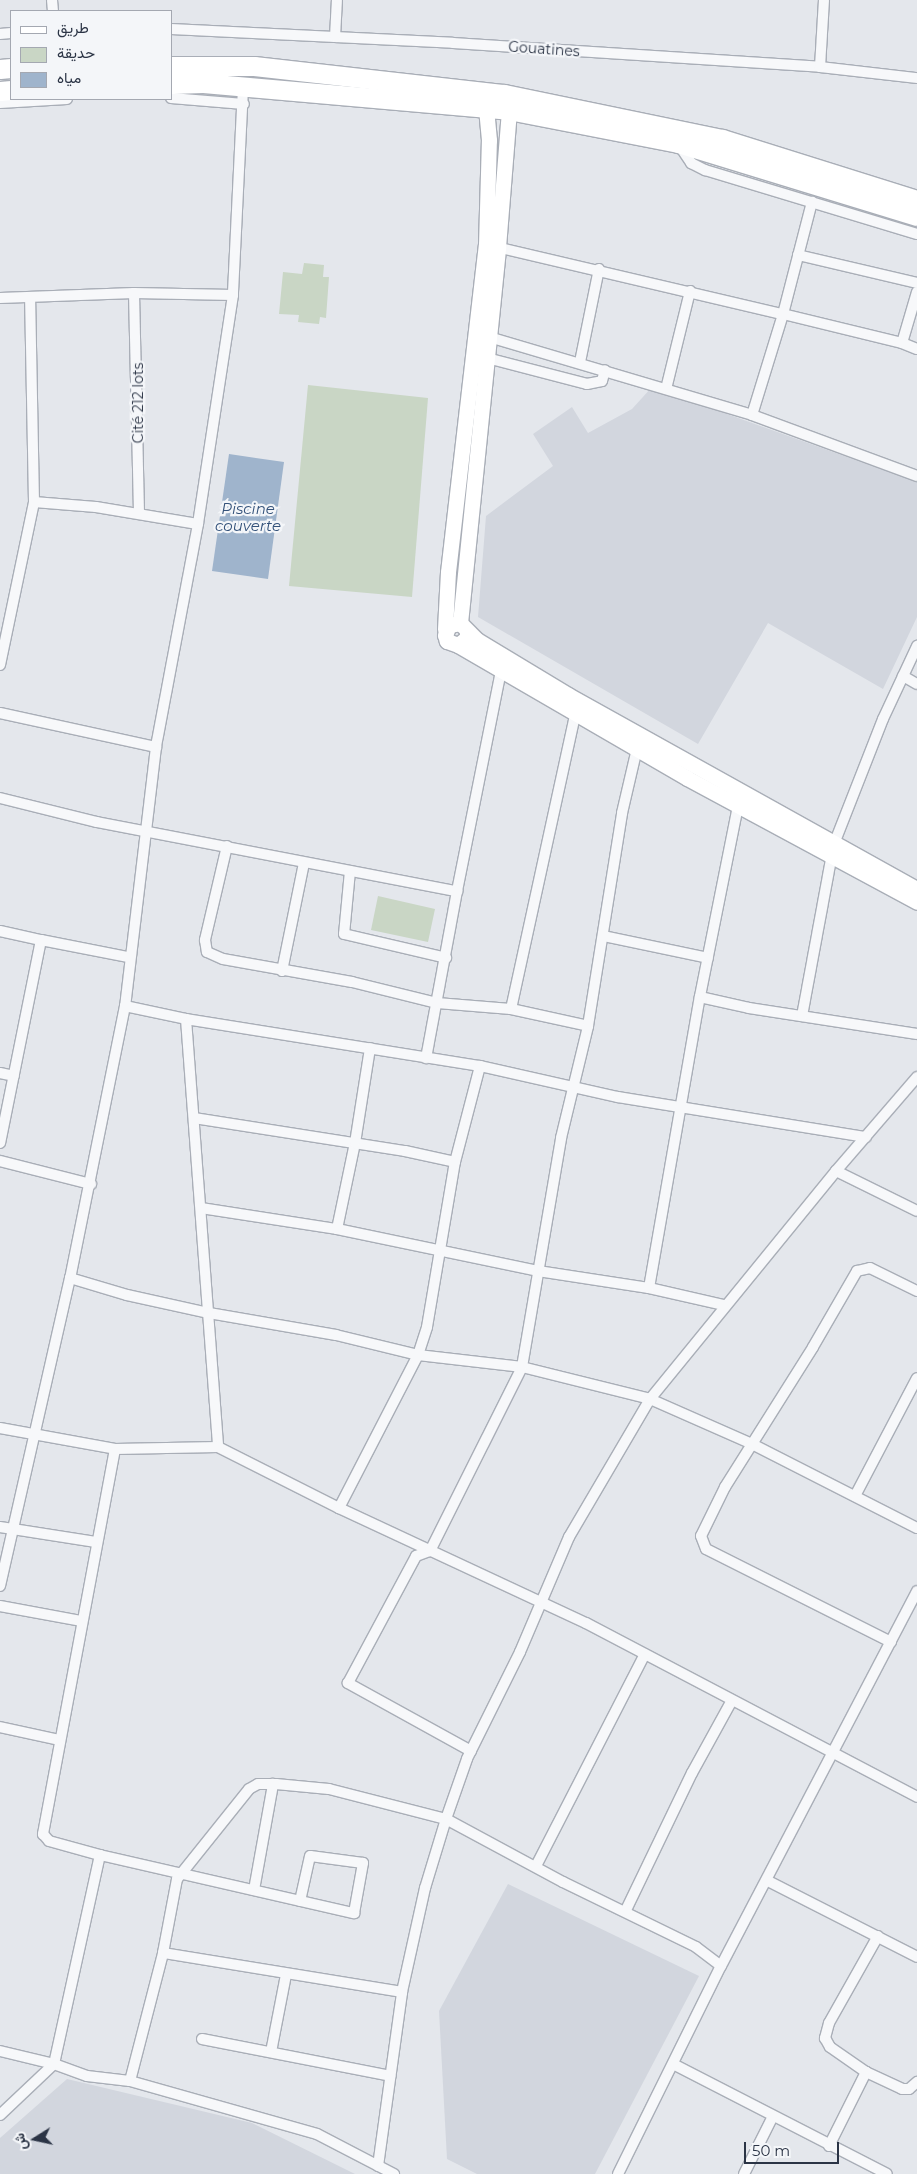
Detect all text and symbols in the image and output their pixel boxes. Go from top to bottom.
legend [10,10,172,100]
text: طريق [57,18,89,37]
street label: Gouatines [508,38,580,60]
text: حديقة [57,43,95,62]
text: مياه [57,68,81,87]
street label: Cité 212 lots [130,363,146,443]
water label: Piscine couverte [215,499,281,534]
north arrow [10,2114,60,2164]
text: ش [10,2132,31,2151]
scale bar [747,2132,842,2164]
text: 50 m [752,2141,790,2160]

